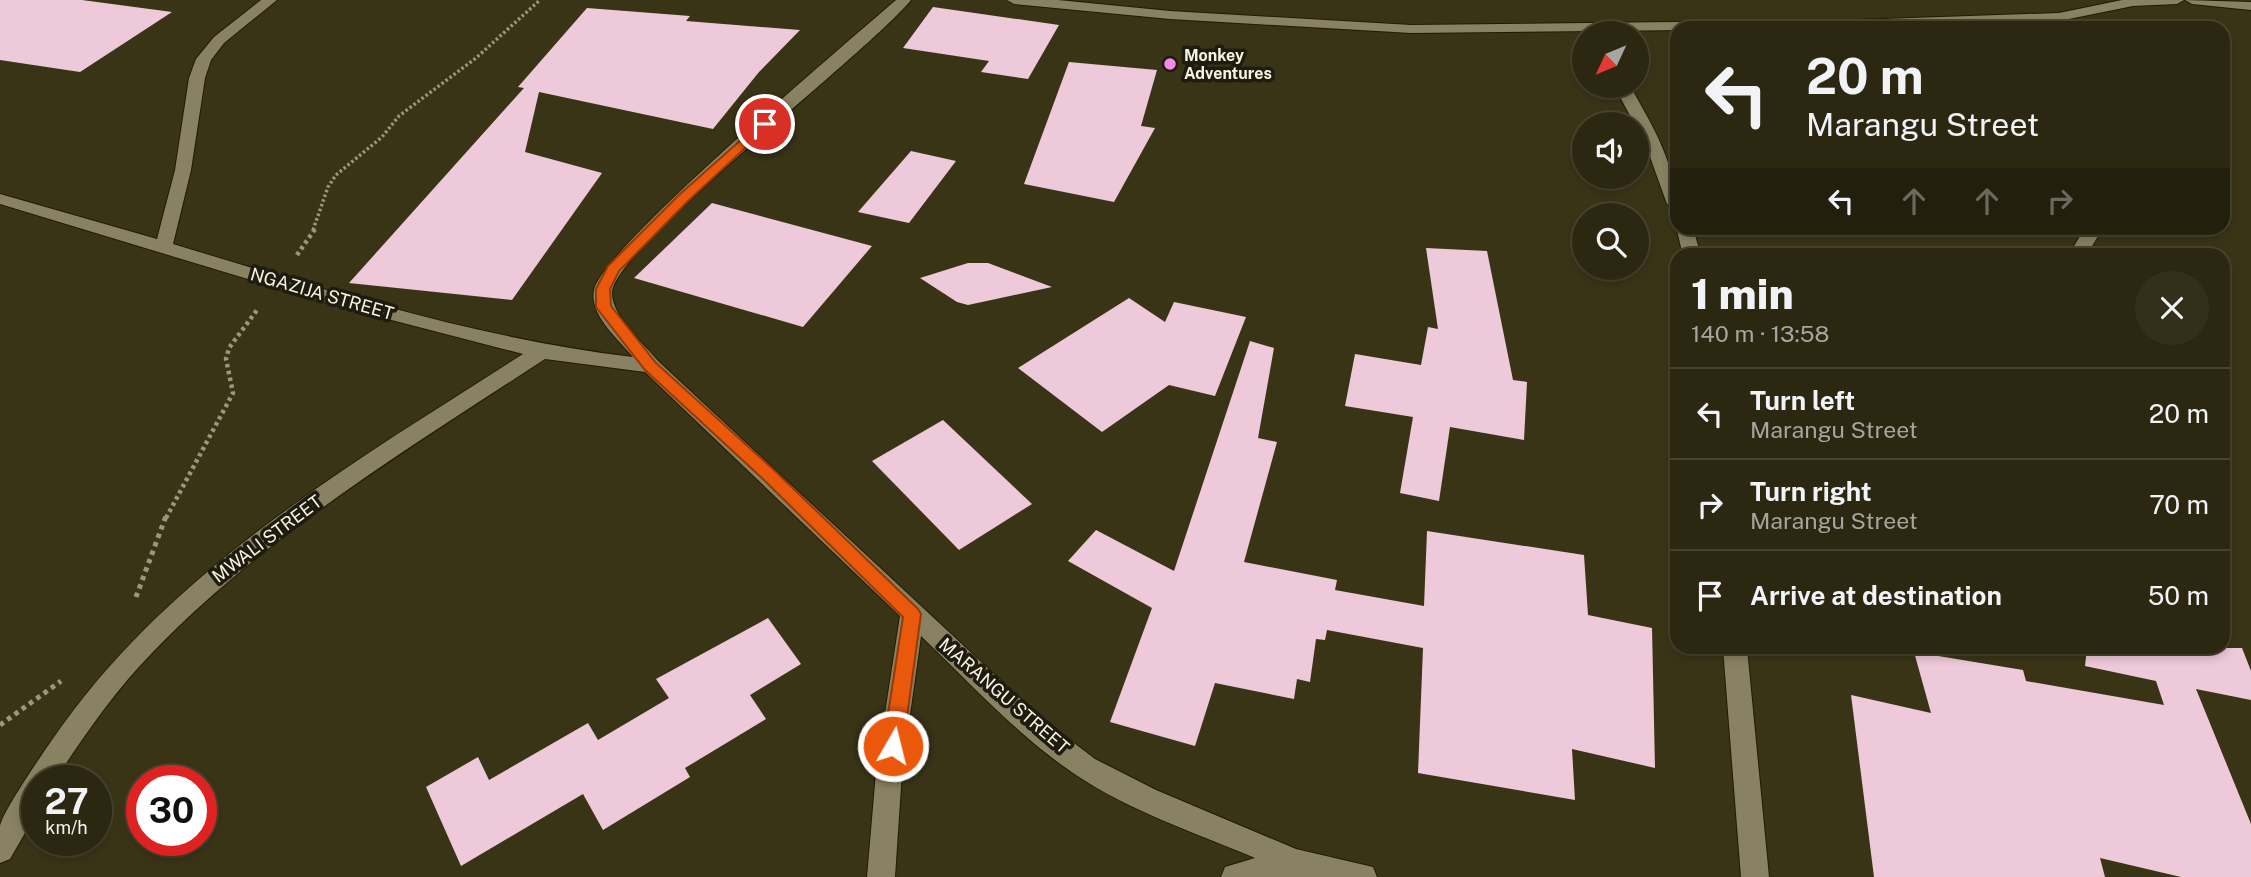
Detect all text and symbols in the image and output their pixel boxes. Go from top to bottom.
north arrow [1572,21,1648,98]
map controls [1572,21,1649,280]
place label: Monkey Adventures [1184,46,1272,83]
text: 20 m [1806,47,1924,105]
icon: left [1691,49,1782,140]
marker: Monkey Adventures [1162,56,1178,72]
pin [735,94,795,154]
icon: arrive [746,105,784,143]
text: Marangu Street [1806,106,2039,143]
button: sound [1572,112,1649,189]
icon: left [1822,182,1860,220]
icon: ahead [1895,182,1933,220]
icon: ahead [1968,182,2006,220]
icon: right [2041,182,2079,220]
button: search [1572,203,1649,280]
street label: NGAZIJA STREET [248,263,396,324]
text: 1 min [1691,269,1794,318]
button: close [2135,271,2209,345]
text: 140 m · 13:58 [1691,320,1829,347]
text: Turn left [1750,385,1855,416]
icon: left [1691,395,1729,433]
text: 20 m [2149,398,2209,429]
text: Marangu Street [1750,416,1918,443]
text: Turn right [1750,476,1872,507]
icon: right [1691,486,1729,524]
text: 70 m [2149,489,2209,520]
street label: MWALI STREET [208,490,326,587]
text: Marangu Street [1750,507,1918,534]
icon: arrive [1691,577,1729,615]
text: Arrive at destination [1750,580,2002,611]
text: 50 m [2148,580,2209,611]
street label: MARANGU STREET [935,633,1074,758]
position arrow [856,709,930,783]
speed limit sign: 30 [126,765,217,856]
text: 27 [44,781,89,822]
text: km/h [45,817,88,838]

